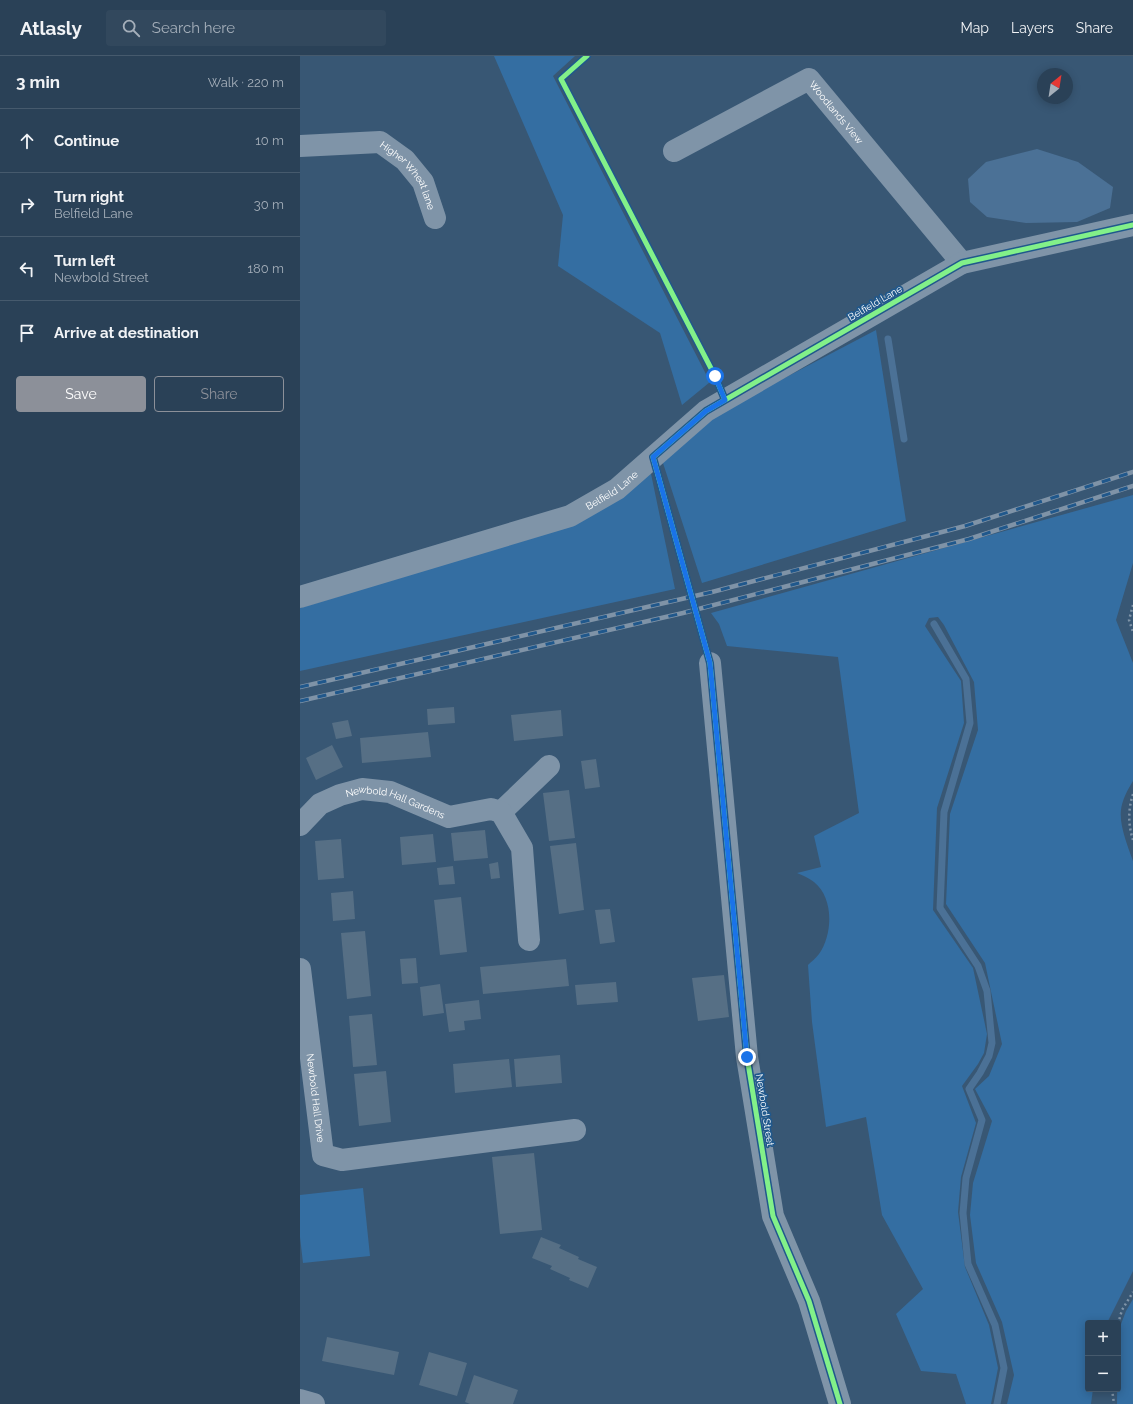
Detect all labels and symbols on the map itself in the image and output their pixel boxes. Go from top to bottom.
north arrow [1037,68,1073,104]
street label: Woodlands View [807,79,866,146]
street label: Higher Wheat lane [378,139,437,211]
street label: Belfield Lane [846,283,904,323]
route start [706,367,724,385]
street label: Belfield Lane [584,468,640,511]
street label: Newbold Hall Gardens [344,783,447,820]
route end [738,1048,756,1066]
street label: Newbold Hall Drive [305,1053,327,1143]
street label: Newbold Street [754,1073,776,1147]

